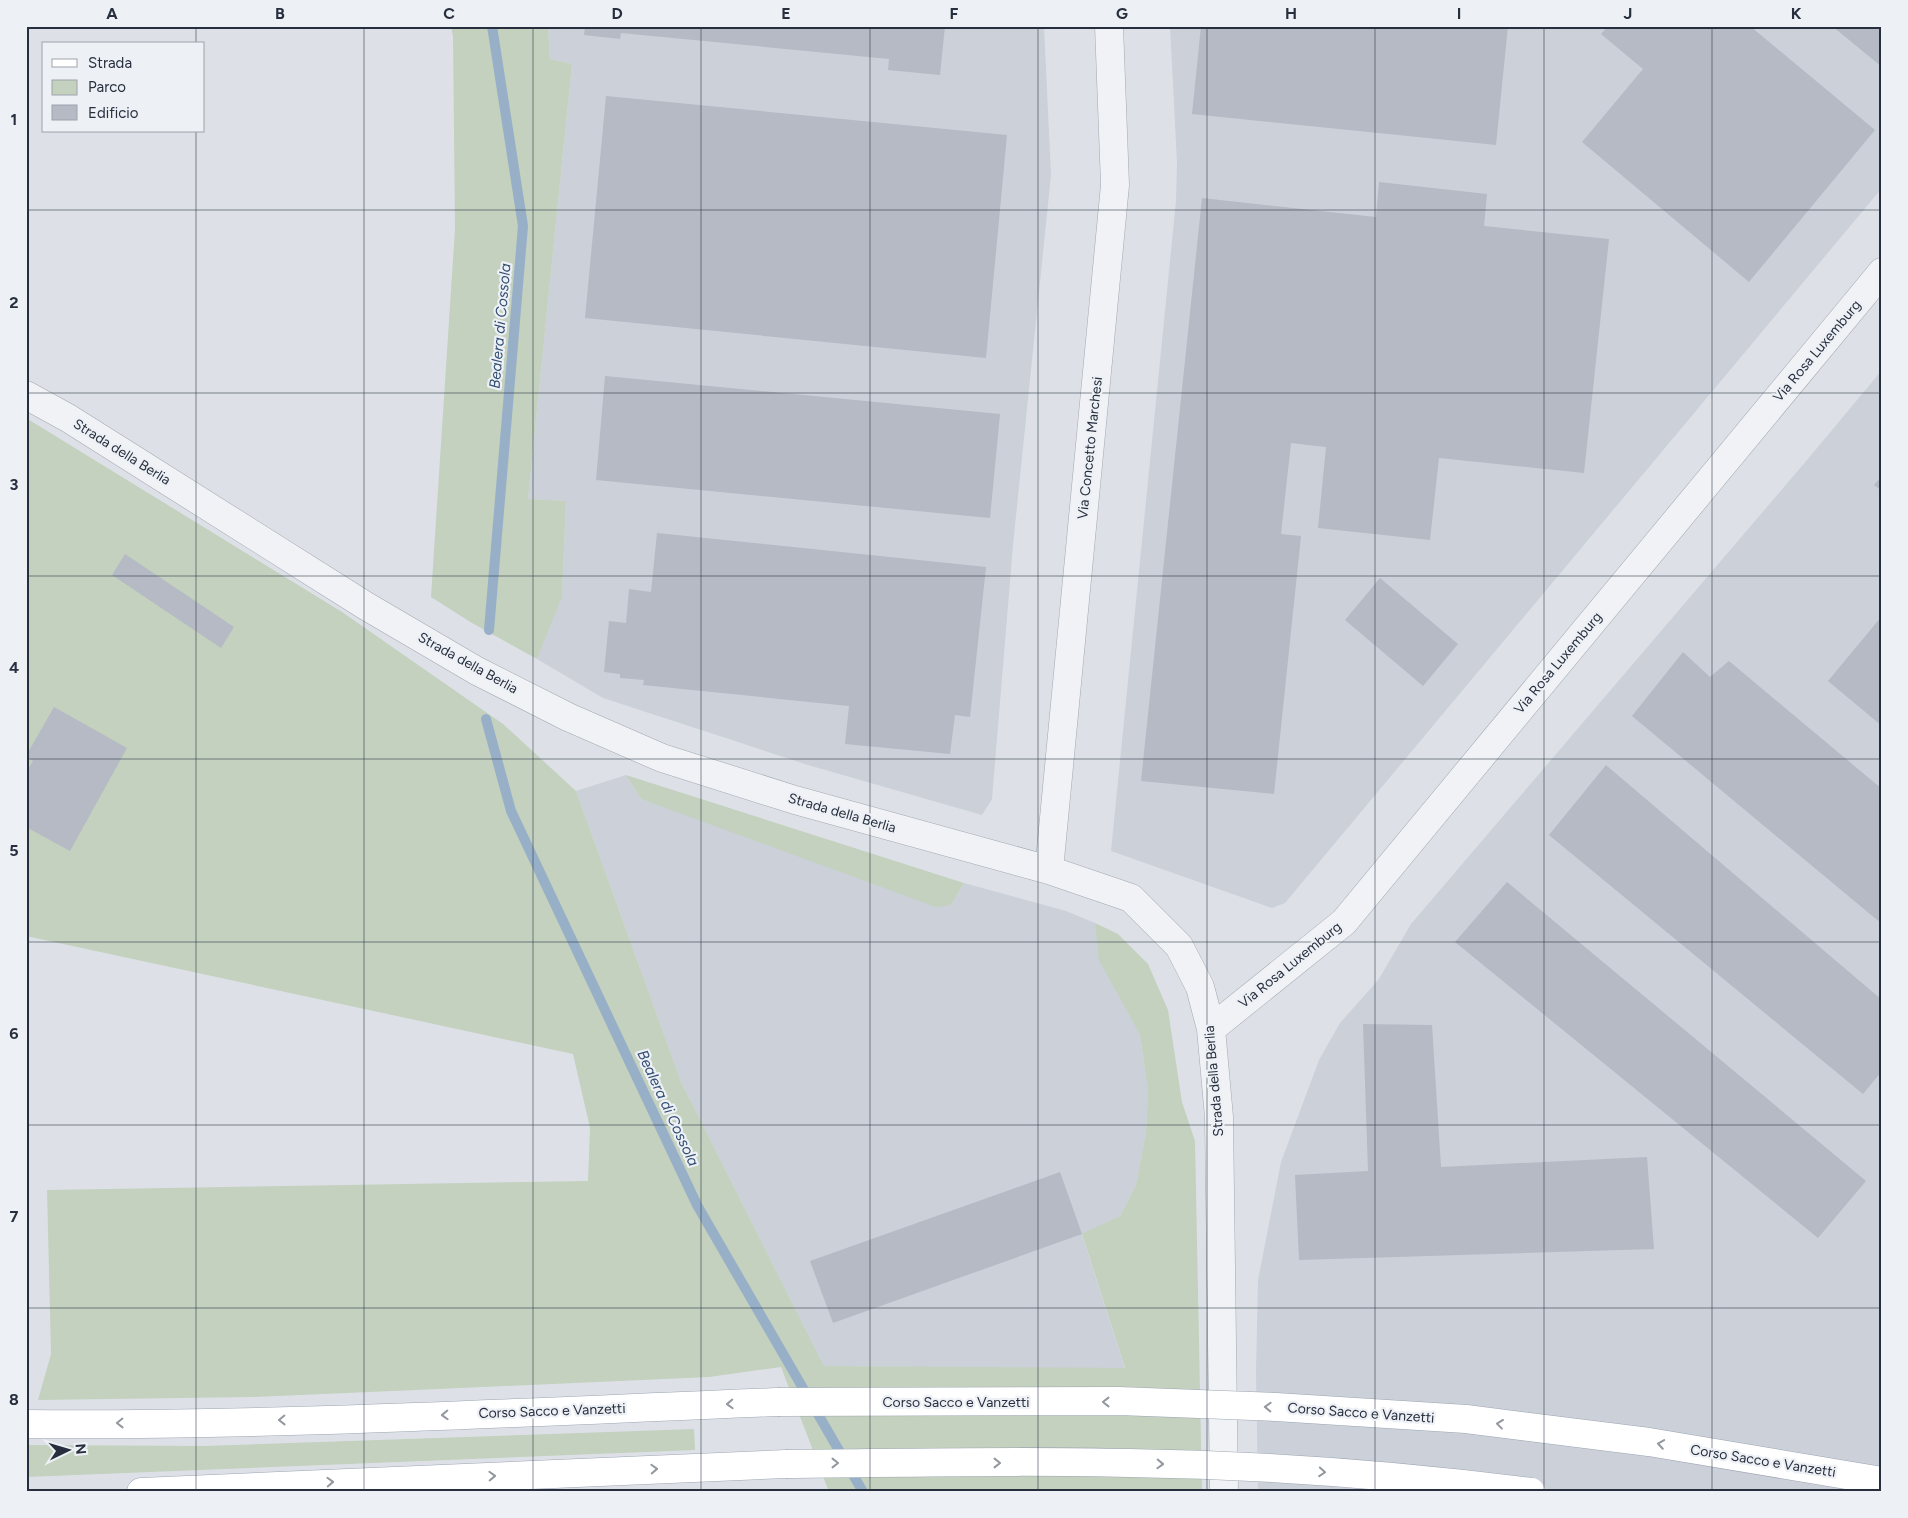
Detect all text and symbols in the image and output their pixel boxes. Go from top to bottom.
text: A [106,4,118,23]
text: B [275,4,285,23]
text: C [443,4,455,23]
text: D [611,4,623,23]
text: E [781,4,791,23]
text: F [950,4,959,23]
text: G [1116,4,1128,23]
text: H [1285,4,1297,23]
text: I [1457,4,1461,23]
text: J [1624,4,1632,23]
text: K [1791,4,1802,23]
legend [42,42,205,132]
text: Strada [88,54,132,72]
text: Parco [88,78,126,96]
text: Edificio [88,104,139,122]
text: 1 [11,110,17,129]
water label: Bealera di Cossola [486,262,514,389]
text: 2 [9,293,19,312]
street label: Via Rosa Luxemburg [1769,297,1865,405]
street label: Via Concetto Marchesi [1074,376,1106,520]
street label: Strada della Berlia [70,415,174,489]
text: 3 [10,475,19,494]
street label: Via Rosa Luxemburg [1510,609,1606,717]
street label: Strada della Berlia [415,629,521,697]
text: 4 [9,658,19,677]
street label: Strada della Berlia [786,789,898,837]
text: 5 [9,841,19,860]
street label: Via Rosa Luxemburg [1235,918,1345,1012]
text: 6 [9,1024,19,1043]
street label: Strada della Berlia [1201,1025,1227,1137]
water label: Bealera di Cossola [633,1047,703,1169]
text: 7 [10,1207,19,1226]
text: 8 [9,1390,19,1409]
street label: Corso Sacco e Vanzetti [882,1394,1030,1411]
one-way arrow [1101,1396,1109,1407]
one-way arrow [725,1398,733,1409]
street label: Corso Sacco e Vanzetti [1287,1399,1435,1427]
street label: Corso Sacco e Vanzetti [478,1400,626,1422]
one-way arrow [1264,1401,1272,1412]
one-way arrow [441,1410,449,1421]
one-way arrow [278,1415,286,1425]
one-way arrow [116,1418,124,1429]
one-way arrow [1496,1419,1504,1430]
north arrow [42,1426,92,1476]
one-way arrow [1657,1439,1665,1450]
street label: Corso Sacco e Vanzetti [1689,1441,1837,1481]
text: N [72,1443,89,1455]
one-way arrow [831,1458,839,1469]
one-way arrow [994,1458,1002,1468]
one-way arrow [1156,1459,1164,1469]
one-way arrow [651,1464,659,1474]
one-way arrow [1318,1467,1326,1478]
one-way arrow [488,1470,496,1481]
one-way arrow [326,1477,334,1488]

